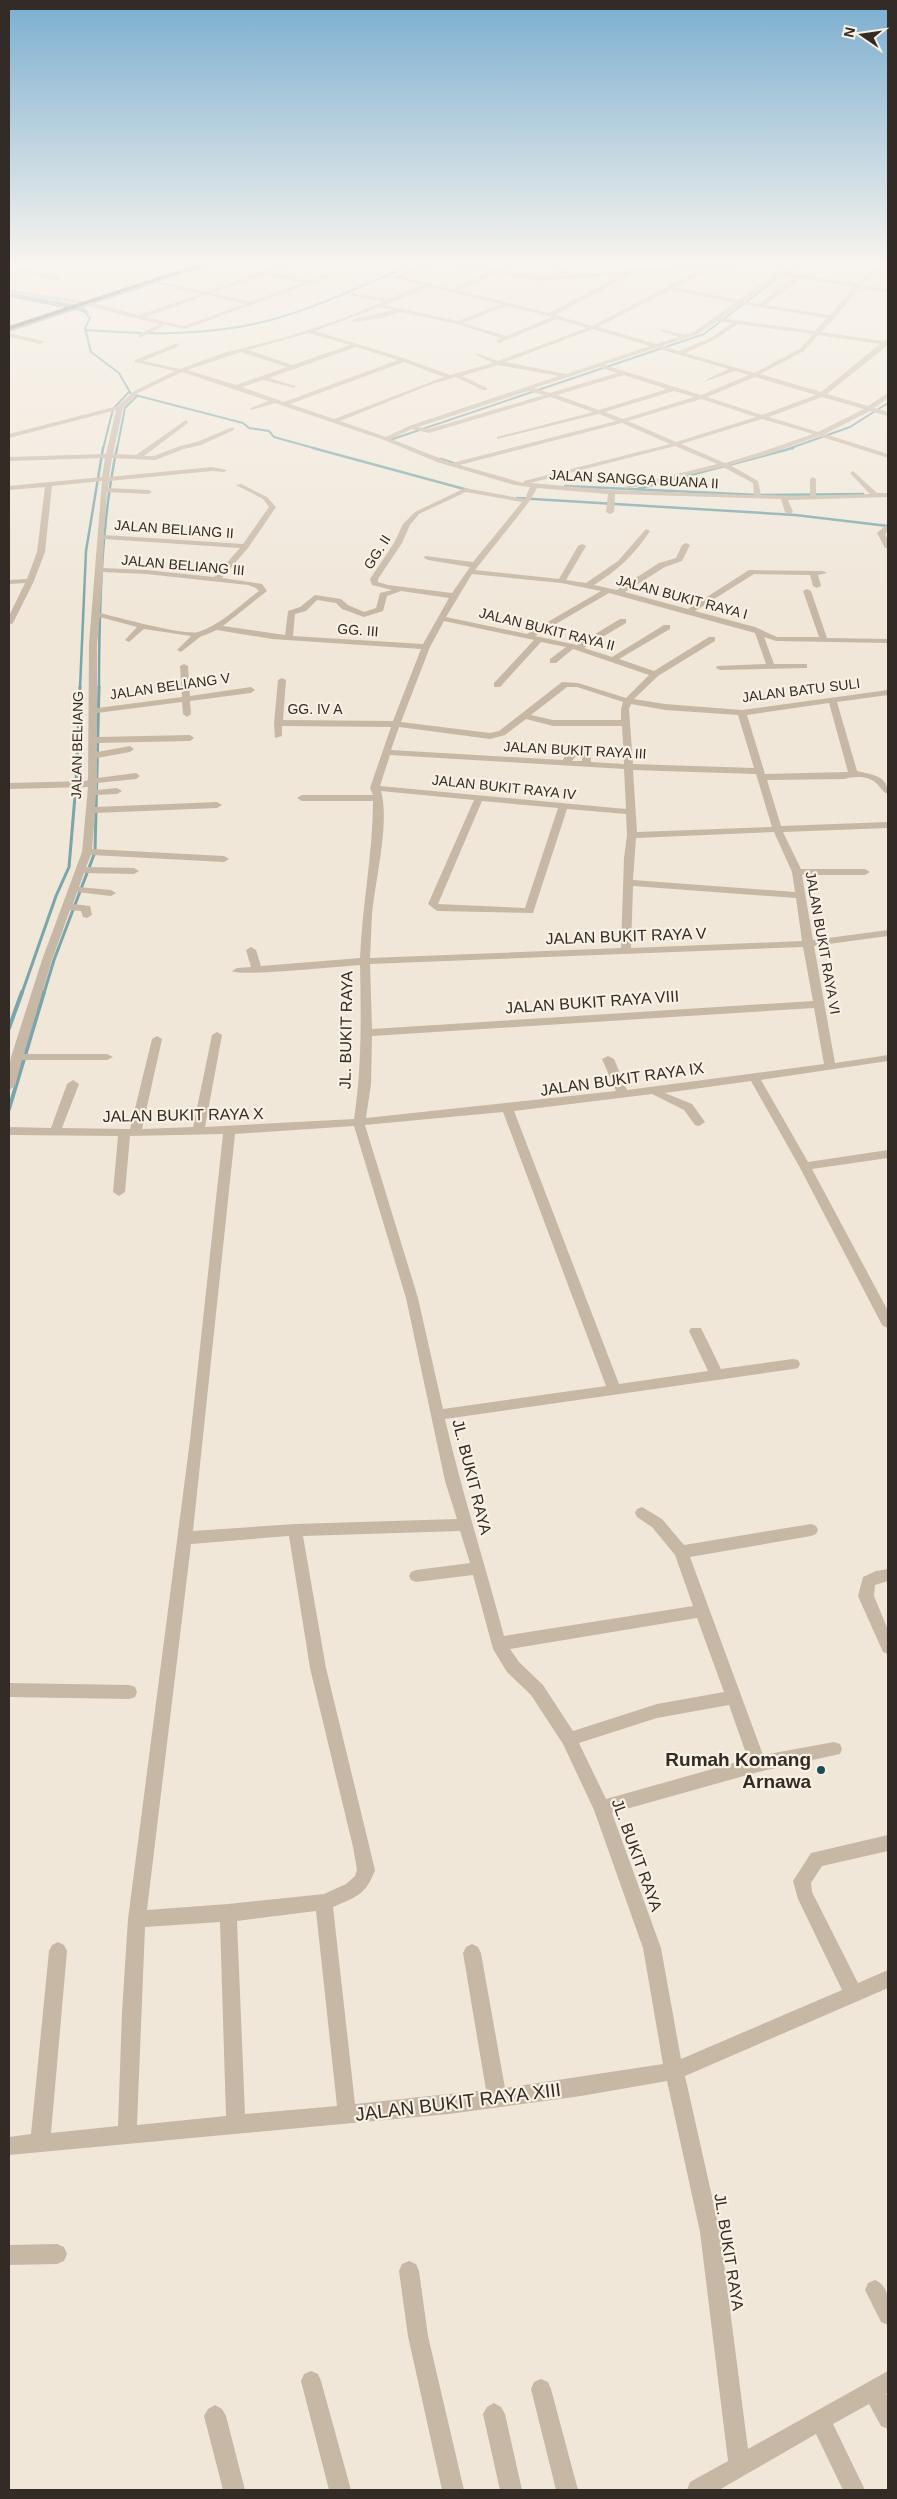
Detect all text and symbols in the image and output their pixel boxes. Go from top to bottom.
north arrow [837,10,887,60]
text: N [840,25,858,39]
street label: JALAN SANGGA BUANA II [549,467,719,491]
street label: JALAN BELIANG II [114,517,234,541]
street label: GG. II [360,532,394,572]
street label: JALAN BELIANG III [121,552,245,578]
street label: JALAN BUKIT RAYA I [615,572,749,622]
street label: JALAN BUKIT RAYA II [477,604,617,654]
street label: GG. III [337,621,379,639]
street label: JALAN BELIANG V [109,670,232,702]
street label: JALAN BATU SULI [741,675,861,705]
street label: JALAN BELIANG [68,691,86,799]
street label: GG. IV A [287,701,343,717]
street label: JALAN BUKIT RAYA III [503,738,647,762]
street label: JALAN BUKIT RAYA IV [431,771,577,803]
street label: JALAN BUKIT RAYA VI [803,870,843,1016]
street label: JALAN BUKIT RAYA V [545,925,707,947]
street label: JL. BUKIT RAYA [336,970,356,1089]
street label: JALAN BUKIT RAYA VIII [504,987,680,1017]
street label: JALAN BUKIT RAYA IX [539,1059,705,1099]
street label: JALAN BUKIT RAYA X [102,1105,264,1125]
street label: JL. BUKIT RAYA [449,1418,495,1537]
place label: Rumah Komang Arnawa [665,1749,811,1792]
marker: Rumah Komang Arnawa [815,1764,827,1776]
street label: JL. BUKIT RAYA [609,1797,665,1914]
street label: JALAN BUKIT RAYA XIII [354,2079,562,2125]
street label: JL. BUKIT RAYA [711,2192,747,2312]

